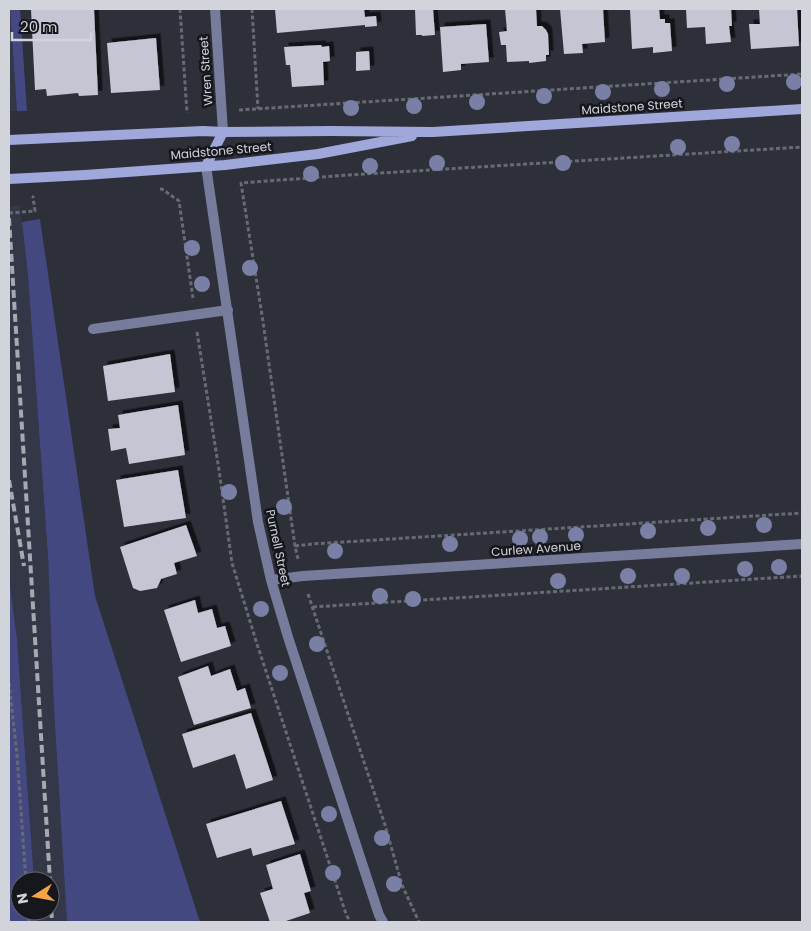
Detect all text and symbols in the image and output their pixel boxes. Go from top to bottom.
scale bar [12,10,91,42]
text: 20 m [20,16,58,37]
street label: Wren Street [195,36,216,106]
street label: Maidstone Street [581,94,683,119]
street label: Maidstone Street [170,138,272,163]
street label: Purnell Street [262,508,295,588]
street label: Curlew Avenue [491,537,581,560]
north arrow [10,871,60,921]
text: N [11,891,33,906]

